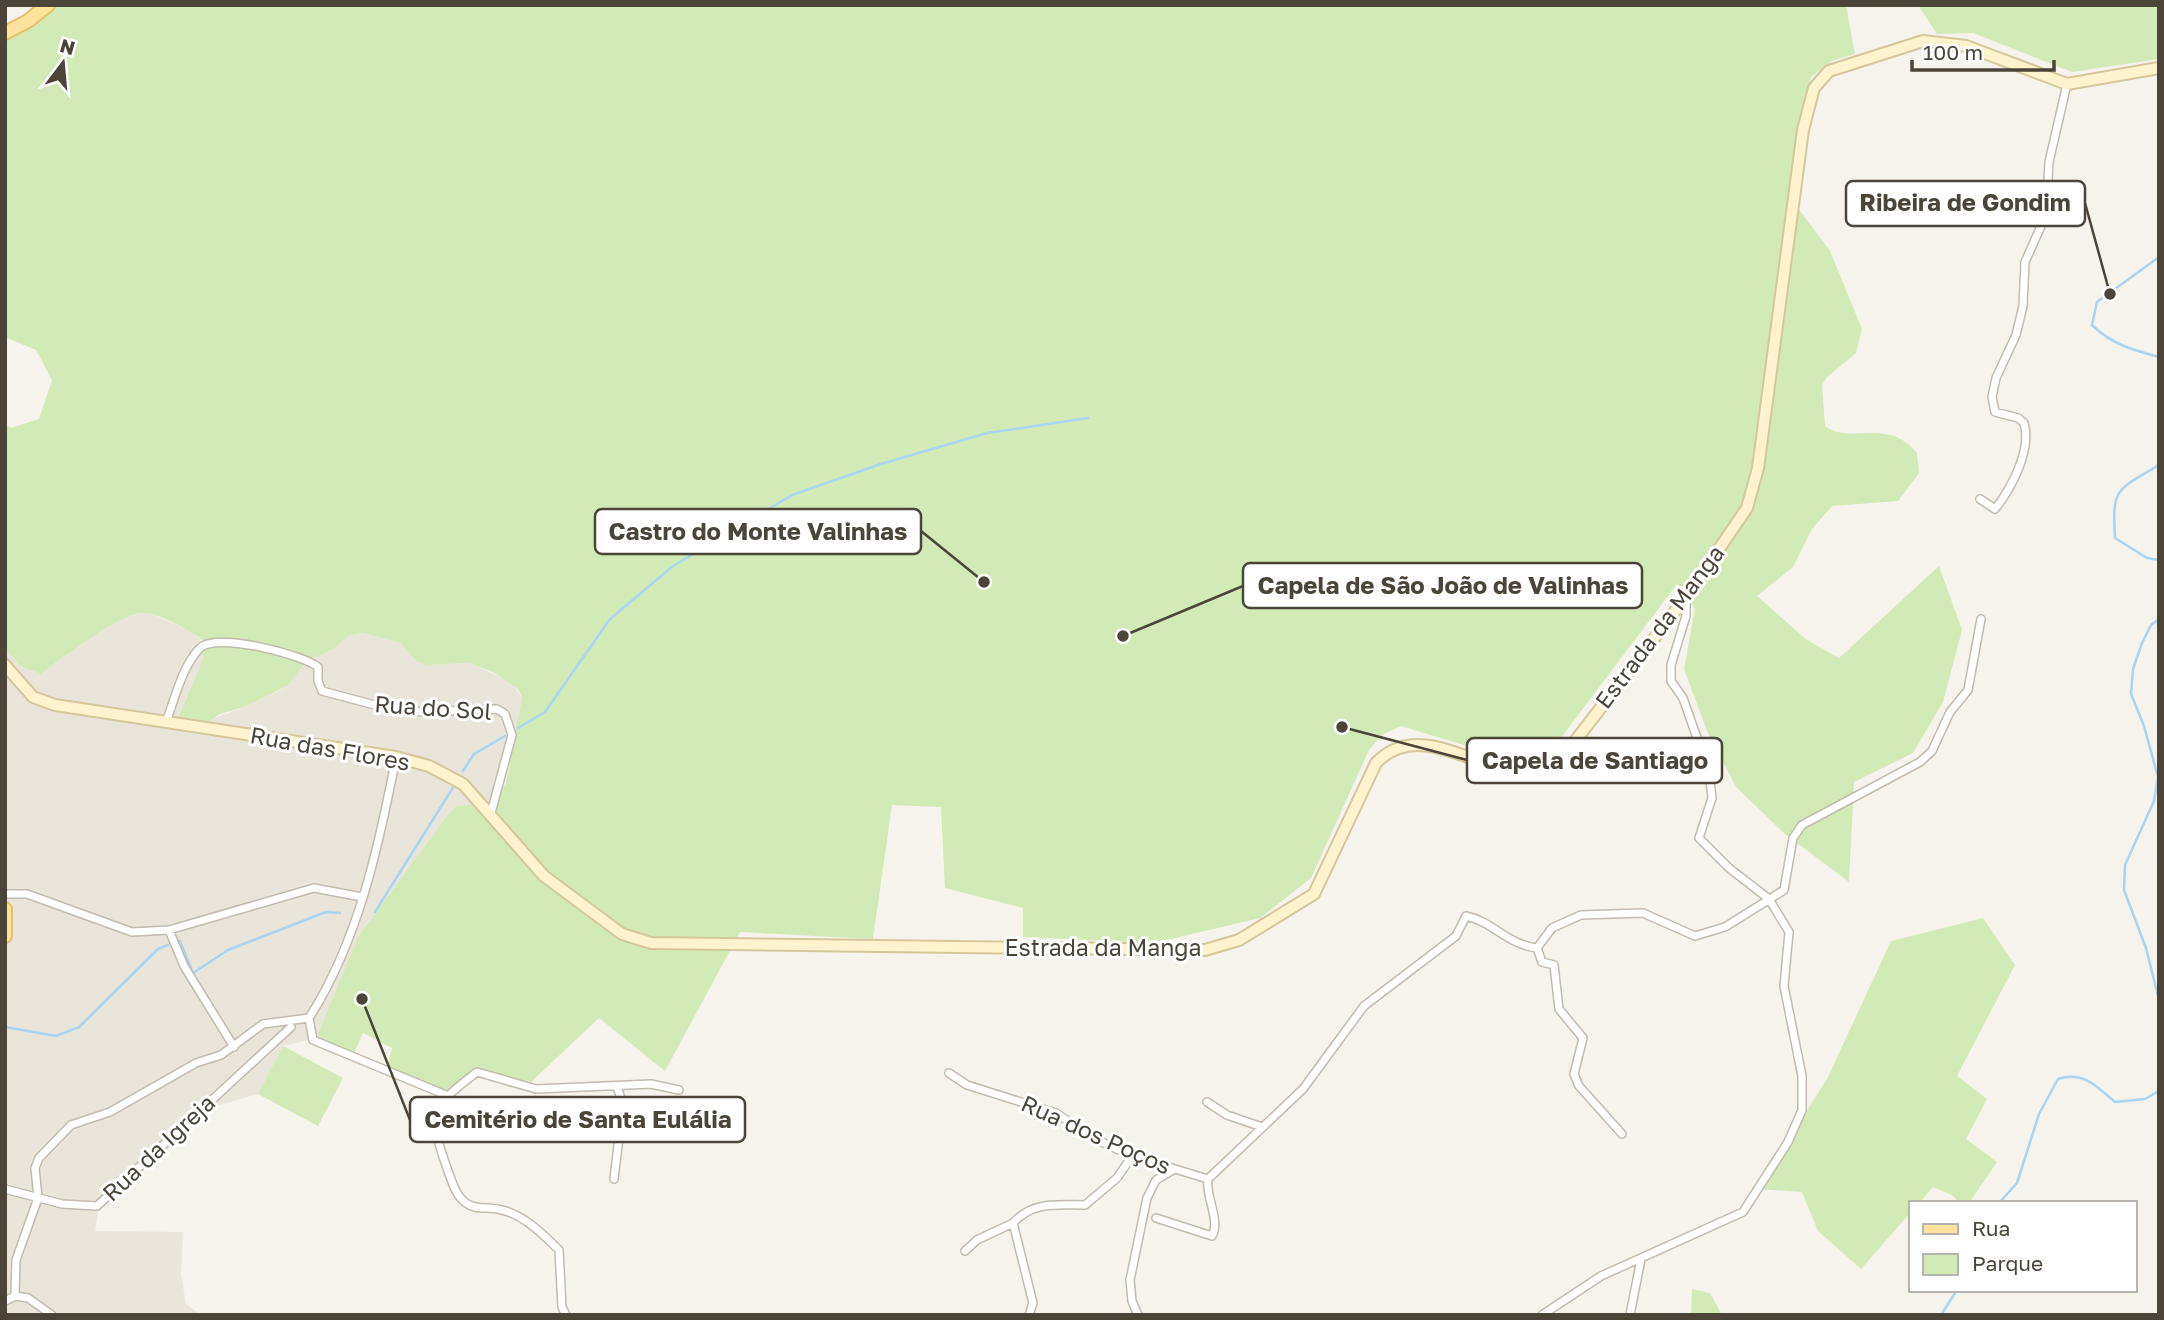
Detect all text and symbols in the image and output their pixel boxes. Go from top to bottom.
north arrow [28,28,98,98]
scale bar [1912,28,2054,72]
text: N [58,33,78,59]
text: 100 m [1923,39,1983,65]
callout: Ribeira de Gondim [1846,181,2085,226]
text: Ribeira de Gondim [1859,187,2071,216]
callout: Castro do Monte Valinhas [595,509,921,554]
text: Castro do Monte Valinhas [609,516,907,545]
street label: Estrada da Manga [1589,539,1730,713]
callout: Capela de São João de Valinhas [1243,563,1642,608]
text: Capela de São João de Valinhas [1258,570,1628,599]
street label: Rua do Sol [374,689,493,725]
street label: Rua das Flores [248,720,412,776]
callout: Capela de Santiago [1467,738,1722,783]
text: Capela de Santiago [1482,745,1708,774]
street label: Estrada da Manga [1005,933,1202,961]
street label: Rua da Igreja [96,1088,220,1206]
street label: Rua dos Poços [1017,1089,1176,1180]
callout: Cemitério de Santa Eulália [410,1097,745,1142]
text: Cemitério de Santa Eulália [424,1104,732,1133]
legend [1909,1201,2136,1292]
text: Rua [1972,1215,2010,1241]
text: Parque [1972,1250,2043,1276]

